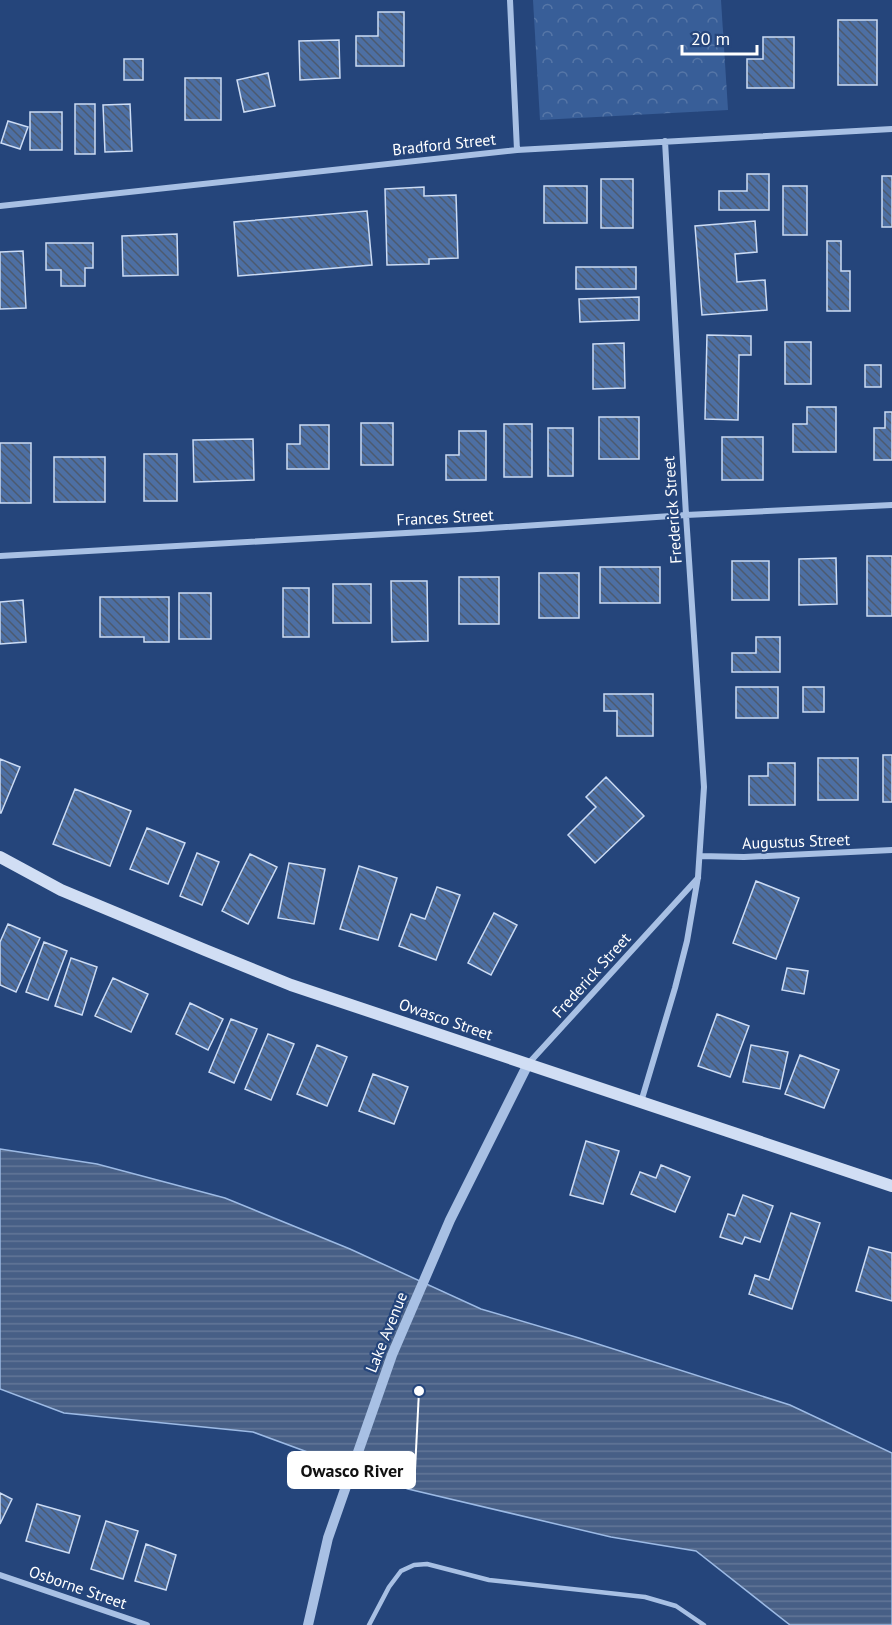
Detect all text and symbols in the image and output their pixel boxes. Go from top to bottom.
scale bar [682,18,757,56]
text: 20 m [691,27,730,50]
street label: Bradford Street [391,129,497,159]
street label: Frederick Street [658,455,686,564]
street label: Frances Street [396,504,495,530]
street label: Augustus Street [742,829,851,853]
street label: Frederick Street [547,928,635,1022]
street label: Owasco Street [396,994,496,1045]
street label: Lake Avenue [361,1289,411,1375]
callout: Owasco River [288,1452,415,1488]
text: Owasco River [301,1459,404,1482]
street label: Osborne Street [26,1561,130,1613]

